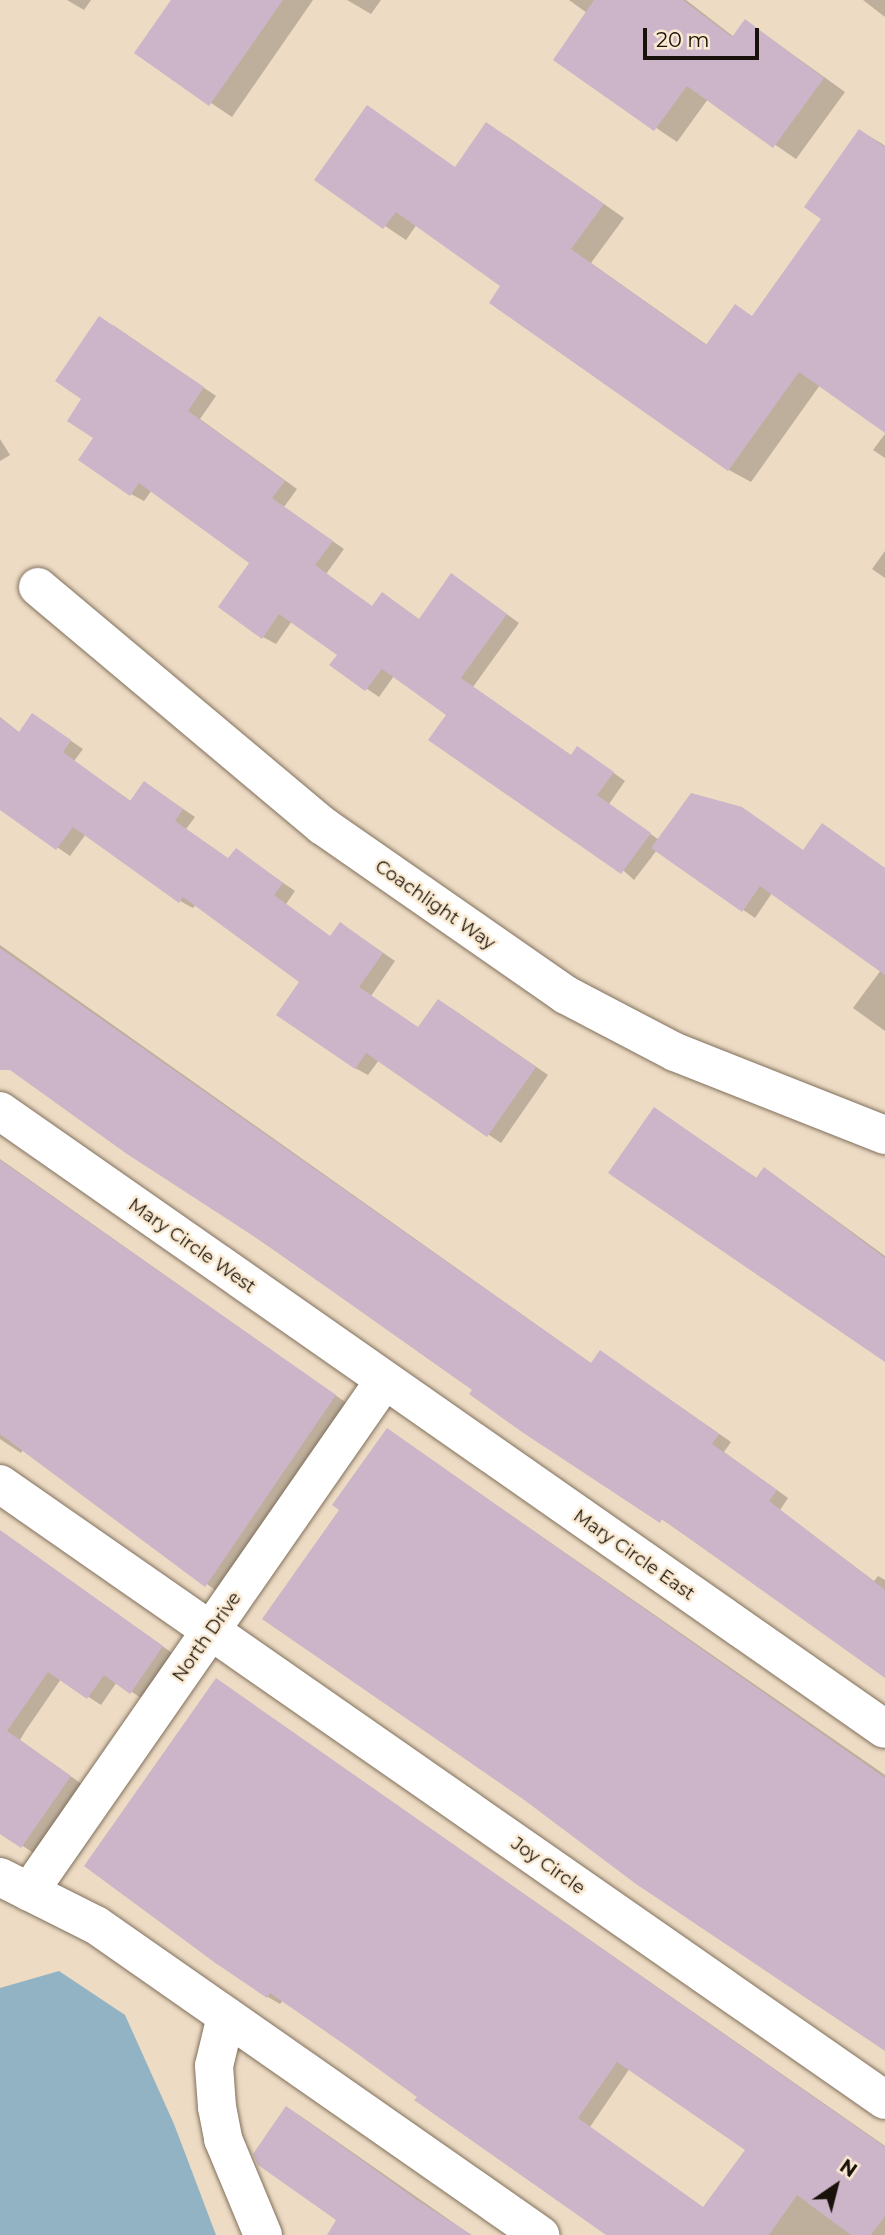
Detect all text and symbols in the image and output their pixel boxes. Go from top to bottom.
scale bar [647,14,762,58]
text: 20 m [656,27,710,52]
street label: Coachlight Way [371,856,499,954]
street label: Mary Circle West [124,1194,260,1298]
street label: Mary Circle East [569,1505,699,1605]
street label: North Drive [168,1588,246,1686]
street label: Joy Circle [507,1833,589,1899]
north arrow [801,2151,871,2221]
text: N [835,2155,861,2182]

